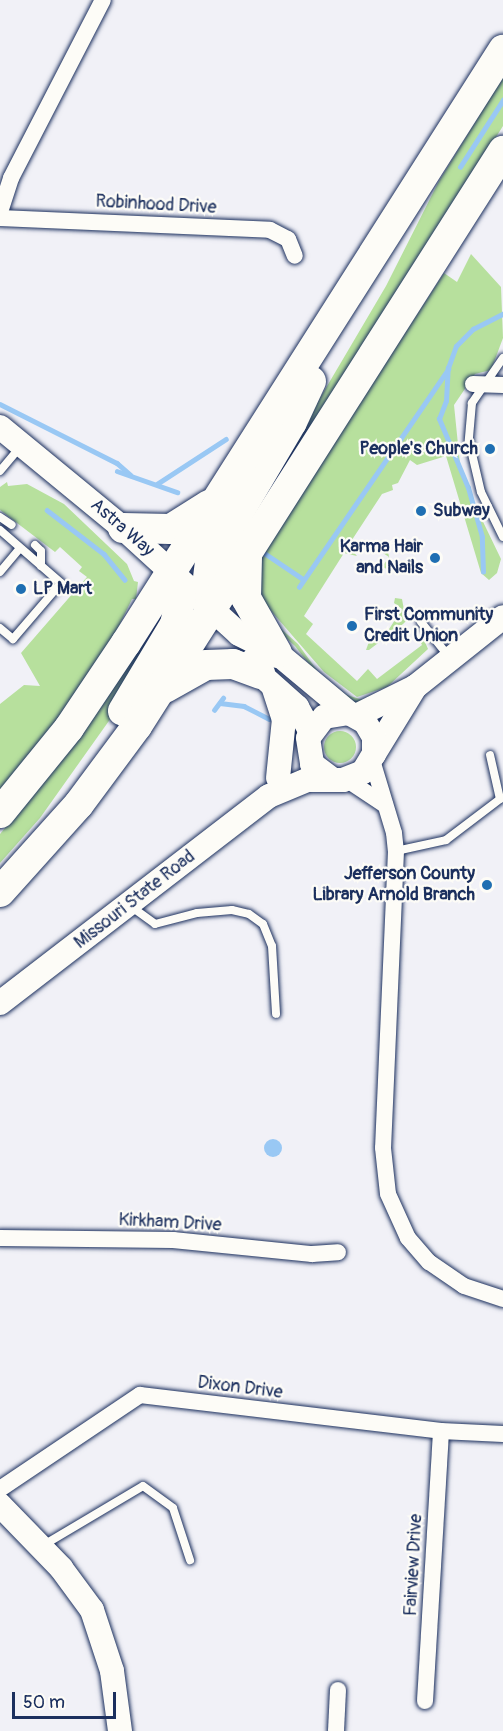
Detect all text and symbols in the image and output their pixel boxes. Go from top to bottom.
street label: Robinhood Drive [95,191,217,219]
place label: People's Church [360,438,478,460]
marker: People's Church [483,442,497,456]
street label: Astra Way [86,495,158,561]
place label: Subway [433,500,490,522]
marker: Subway [414,504,428,518]
place label: Karma Hair and Nails [340,537,423,580]
marker: Karma Hair and Nails [428,551,442,565]
place label: LP Mart [33,578,92,600]
marker: LP Mart [14,582,28,596]
place label: First Community Credit Union [364,605,493,648]
marker: First Community Credit Union [345,619,359,633]
street label: Missouri State Road [70,846,200,954]
place label: Jefferson County Library Arnold Branch [312,864,475,906]
marker: Jefferson County Library Arnold Branch [480,878,494,892]
street label: Kirkham Drive [118,1210,222,1236]
street label: Dixon Drive [196,1372,284,1404]
street label: Fairview Drive [401,1513,427,1617]
scale bar [15,1680,118,1718]
text: 50 m [23,1691,65,1714]

